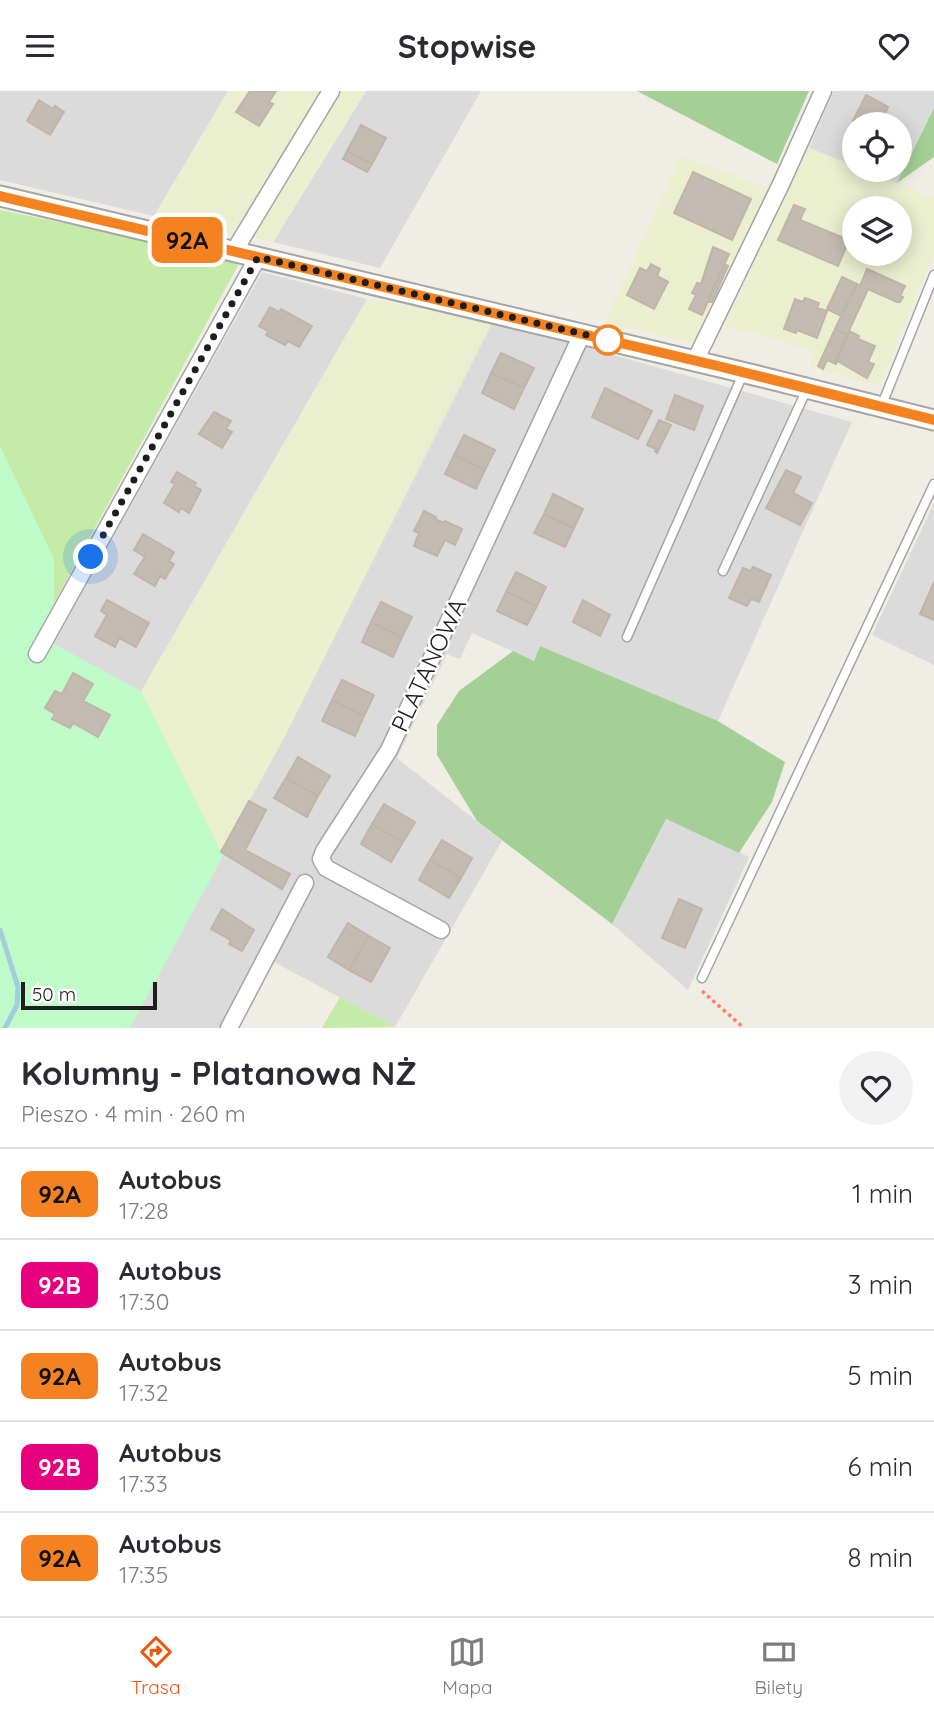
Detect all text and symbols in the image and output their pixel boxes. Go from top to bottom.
text: Stopwise [398,26,536,66]
icon: menu [21,27,59,65]
icon: heart [875,27,913,65]
map controls [842,112,912,266]
button: locate [842,112,912,182]
button: layers [842,196,912,266]
line badge: 92A [147,217,227,263]
text: 92A [166,225,208,255]
unlabelled marker [593,325,623,355]
your location [73,539,108,574]
street label: PLATANOWA [384,593,472,736]
scale bar [21,979,158,1011]
text: 50 m [32,982,76,1006]
button: heart [839,1051,913,1125]
text: Kolumny - Platanowa NŻ [21,1052,417,1093]
text: Pieszo · 4 min · 260 m [21,1099,246,1128]
text: Autobus [119,1163,221,1196]
text: 1 min [852,1177,913,1210]
text: 92A [38,1179,81,1209]
text: 17:28 [119,1196,169,1225]
text: Autobus [119,1254,221,1287]
text: 3 min [848,1268,913,1301]
text: 92B [38,1270,81,1300]
text: 17:30 [119,1287,169,1316]
text: Autobus [119,1345,221,1378]
text: 5 min [847,1359,913,1392]
text: 92A [38,1361,81,1391]
text: 17:32 [119,1378,168,1407]
text: Autobus [119,1436,221,1469]
text: 6 min [848,1450,913,1483]
text: 92B [38,1452,81,1482]
text: 17:33 [119,1469,168,1498]
text: Autobus [119,1527,221,1560]
text: 8 min [848,1541,913,1574]
text: 92A [38,1543,81,1573]
text: 17:35 [119,1560,168,1589]
tab: Trasa [131,1633,180,1699]
tab: Mapa [442,1633,493,1699]
tab: Bilety [754,1633,803,1699]

